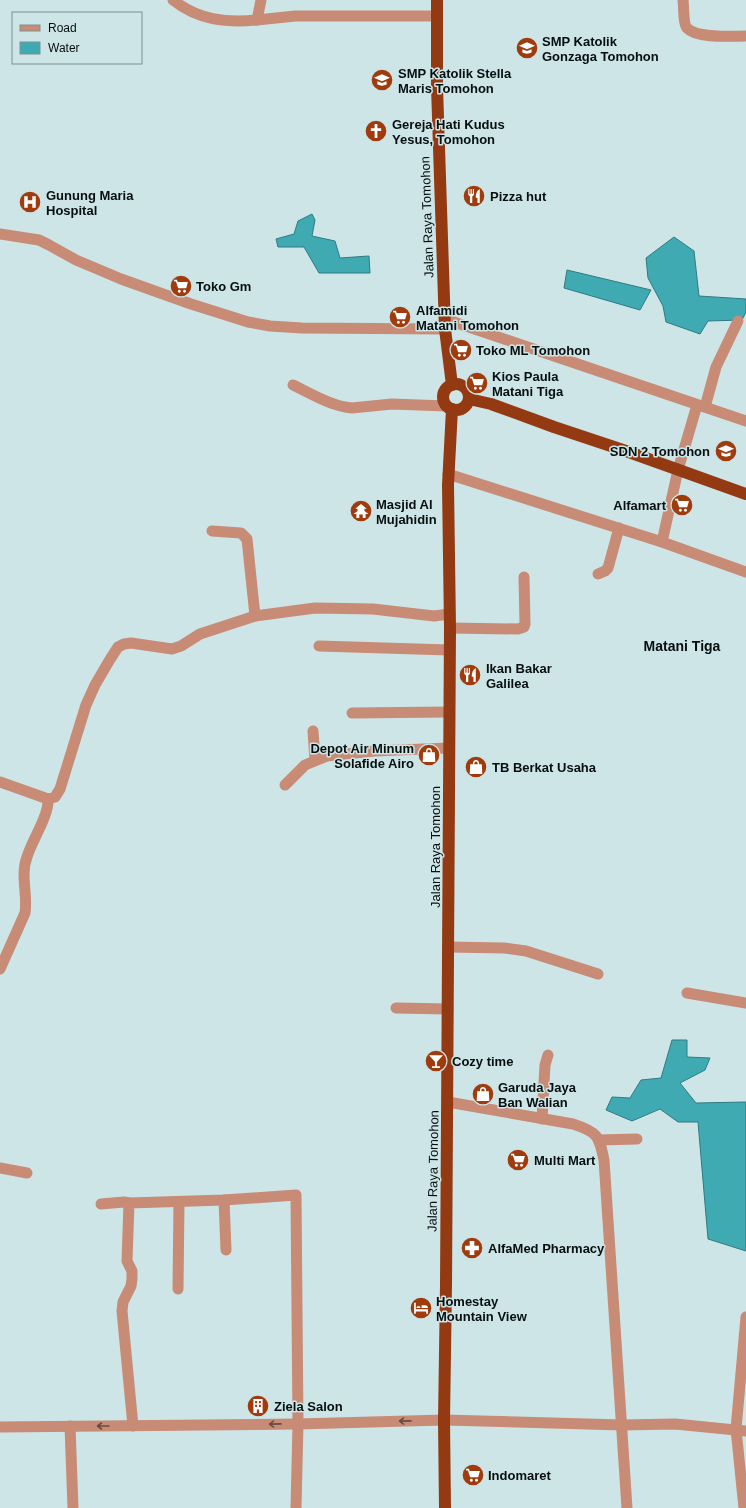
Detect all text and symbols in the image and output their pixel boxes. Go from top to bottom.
legend [12,12,142,64]
text: Road [48,21,77,35]
place label: SMP Katolik Gonzaga Tomohon [542,34,659,64]
school or university icon: SMP Katolik Gonzaga Tomohon [514,35,540,61]
text: Water [48,41,80,55]
place label: SMP Katolik Stella Maris Tomohon [398,66,512,96]
school or university icon: SMP Katolik Stella Maris Tomohon [369,67,395,93]
place label: Gereja Hati Kudus Yesus, Tomohon [392,117,505,147]
church icon: Gereja Hati Kudus Yesus, Tomohon [363,118,389,144]
street label: Jalan Raya Tomohon [417,156,437,278]
restaurant icon: Pizza hut [461,183,487,209]
place label: Gunung Maria Hospital [46,188,134,218]
hospital icon: Gunung Maria Hospital [17,189,43,215]
place label: Pizza hut [490,189,547,204]
supermarket icon: Toko Gm [168,273,194,299]
place label: Toko Gm [196,279,251,294]
place label: Alfamidi Matani Tomohon [416,303,519,333]
supermarket icon: Alfamidi Matani Tomohon [387,304,413,330]
supermarket icon: Toko ML Tomohon [448,337,474,363]
place label: Toko ML Tomohon [476,343,590,358]
place label: Kios Paula Matani Tiga [492,369,564,399]
supermarket icon: Kios Paula Matani Tiga [464,370,490,396]
school or university icon: SDN 2 Tomohon [713,438,739,464]
place label: SDN 2 Tomohon [610,444,710,459]
supermarket icon: Alfamart [669,492,695,518]
place label: Masjid Al Mujahidin [376,497,437,527]
temple icon: Masjid Al Mujahidin [348,498,374,524]
place label: Alfamart [613,498,667,513]
district label: Matani Tiga [644,638,721,654]
place label: Ikan Bakar Galilea [486,661,552,691]
restaurant icon: Ikan Bakar Galilea [457,662,483,688]
place label: Depot Air Minum Solafide Airo [310,741,414,771]
shop icon: Depot Air Minum Solafide Airo [416,742,442,768]
shop icon: TB Berkat Usaha [463,754,489,780]
place label: TB Berkat Usaha [492,760,597,775]
street label: Jalan Raya Tomohon [428,786,443,908]
bar icon: Cozy time [423,1048,449,1074]
place label: Cozy time [452,1054,513,1069]
place label: Garuda Jaya Ban Walian [498,1080,577,1110]
shop icon: Garuda Jaya Ban Walian [470,1081,496,1107]
street label: Jalan Raya Tomohon [424,1110,442,1232]
supermarket icon: Multi Mart [505,1147,531,1173]
place label: Multi Mart [534,1153,596,1168]
pharmacy icon: AlfaMed Pharmacy [459,1235,485,1261]
place label: AlfaMed Pharmacy [488,1241,605,1256]
place label: Homestay Mountain View [436,1294,528,1324]
hotel icon: Homestay Mountain View [408,1295,434,1321]
building icon: Ziela Salon [245,1393,271,1419]
place label: Ziela Salon [274,1399,343,1414]
one-way arrow [399,1418,412,1425]
one-way arrow [269,1421,282,1428]
one-way arrow [97,1422,110,1430]
supermarket icon: Indomaret [460,1462,486,1488]
place label: Indomaret [488,1468,552,1483]

